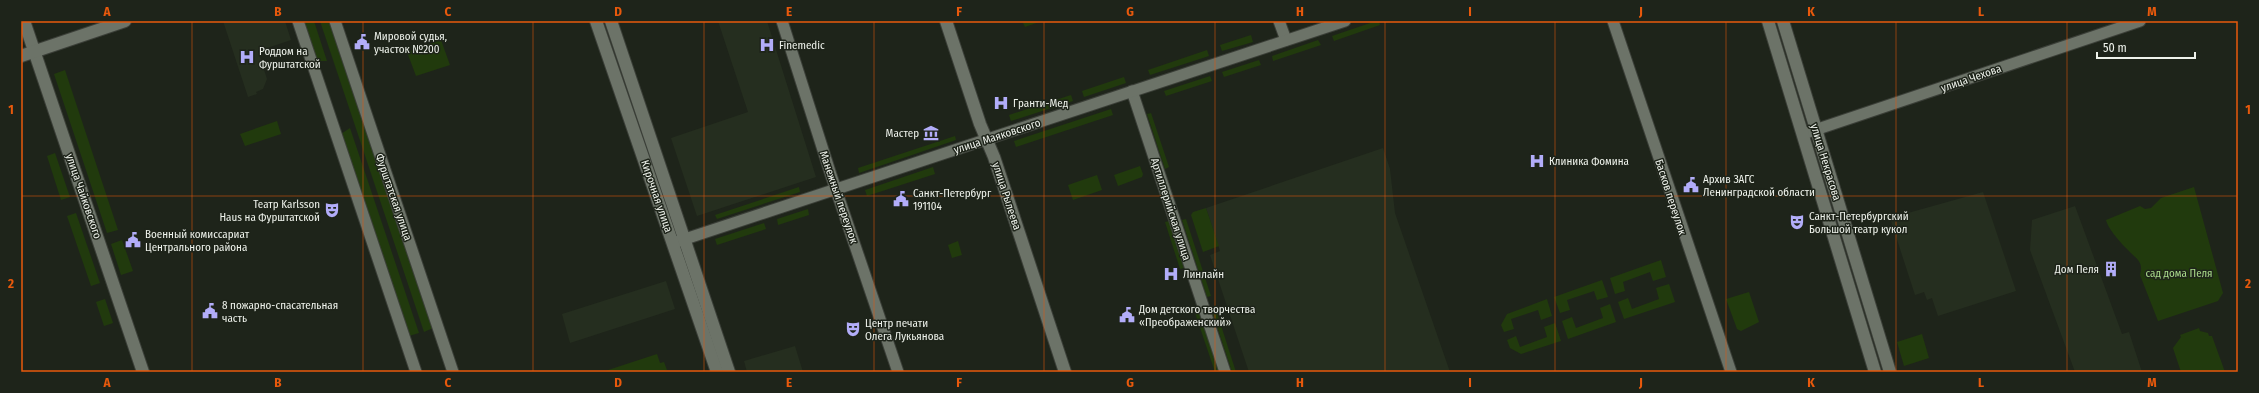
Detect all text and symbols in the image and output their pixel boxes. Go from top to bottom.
text: A [102,4,111,19]
text: B [274,4,282,19]
text: C [445,4,452,19]
text: D [614,4,622,19]
text: E [786,4,792,19]
text: F [956,4,962,19]
text: G [1126,4,1134,19]
text: H [1296,4,1304,19]
text: I [1468,4,1472,19]
text: J [1638,4,1643,19]
text: K [1807,4,1815,19]
text: L [1978,4,1984,19]
text: M [2147,4,2157,19]
place label: Мировой судья, участок №200 [374,30,447,56]
public building icon: Мировой судья, участок №200 [353,33,371,51]
scale bar [2097,34,2195,60]
hospital icon: Finemedic [758,36,776,54]
place label: Finemedic [779,39,825,52]
text: 50 m [2103,41,2127,55]
place label: Роддом на Фурштатской [259,45,321,71]
hospital icon: Роддом на Фурштатской [238,48,256,66]
street label: улица Чехова [1939,62,2003,95]
hospital icon: Гранти-Мед [992,94,1010,112]
place label: Гранти-Мед [1013,97,1069,110]
text: 1 [8,102,14,117]
text: 1 [2245,102,2251,117]
street label: улица Маяковского [952,116,1042,157]
street label: улица Некрасова [1808,122,1843,202]
museum icon: Мастер [922,124,940,142]
place label: Мастер [886,127,919,140]
street label: Манежный переулок [817,149,861,246]
street label: улица Чайковского [63,152,104,241]
street label: Фурштатская улица [373,152,414,242]
hospital icon: Клиника Фомина [1528,152,1546,170]
place label: Клиника Фомина [1549,155,1629,168]
street label: Артиллерийская улица [1148,156,1193,262]
street label: Кирочная улица [638,158,675,234]
street label: Басков переулок [1652,158,1689,237]
street label: улица Рылеева [989,161,1024,232]
place label: Архив ЗАГС Ленинградской области [1703,173,1815,199]
public building icon: Архив ЗАГС Ленинградской области [1682,176,1700,194]
place label: Санкт-Петербург 191104 [913,187,992,213]
public building icon: Санкт-Петербург 191104 [892,190,910,208]
place label: Театр Karlsson Haus на Фурштатской [219,198,320,224]
theatre icon: Театр Karlsson Haus на Фурштатской [323,201,341,219]
place label: Санкт-Петербургский Большой театр кукол [1809,210,1909,236]
theatre icon: Санкт-Петербургский Большой театр кукол [1788,213,1806,231]
place label: Военный комиссариат Центрального района [145,228,250,254]
public building icon: Военный комиссариат Центрального района [124,231,142,249]
building icon: Дом Пеля [2102,260,2120,278]
place label: Дом Пеля [2054,263,2099,276]
hospital icon: Линлайн [1162,265,1180,283]
park label: сад дома Пеля [2145,267,2213,280]
place label: Линлайн [1183,268,1224,281]
text: 2 [7,276,14,291]
text: 2 [2244,276,2251,291]
place label: 8 пожарно-спасательная часть [222,299,338,325]
public building icon: 8 пожарно-спасательная часть [201,302,219,320]
place label: Дом детского творчества «Преображенский» [1138,303,1255,329]
public building icon: Дом детского творчества «Преображенский» [1118,306,1136,324]
place label: Центр печати Олега Лукьянова [865,317,944,343]
theatre icon: Центр печати Олега Лукьянова [844,320,862,338]
text: A [102,375,111,390]
text: B [274,375,282,390]
text: C [445,375,452,390]
text: D [614,375,622,390]
text: E [786,375,792,390]
text: F [956,375,962,390]
text: G [1126,375,1134,390]
text: H [1296,375,1304,390]
text: I [1468,375,1472,390]
text: J [1638,375,1643,390]
text: K [1807,375,1815,390]
text: L [1978,375,1984,390]
text: M [2147,375,2157,390]

